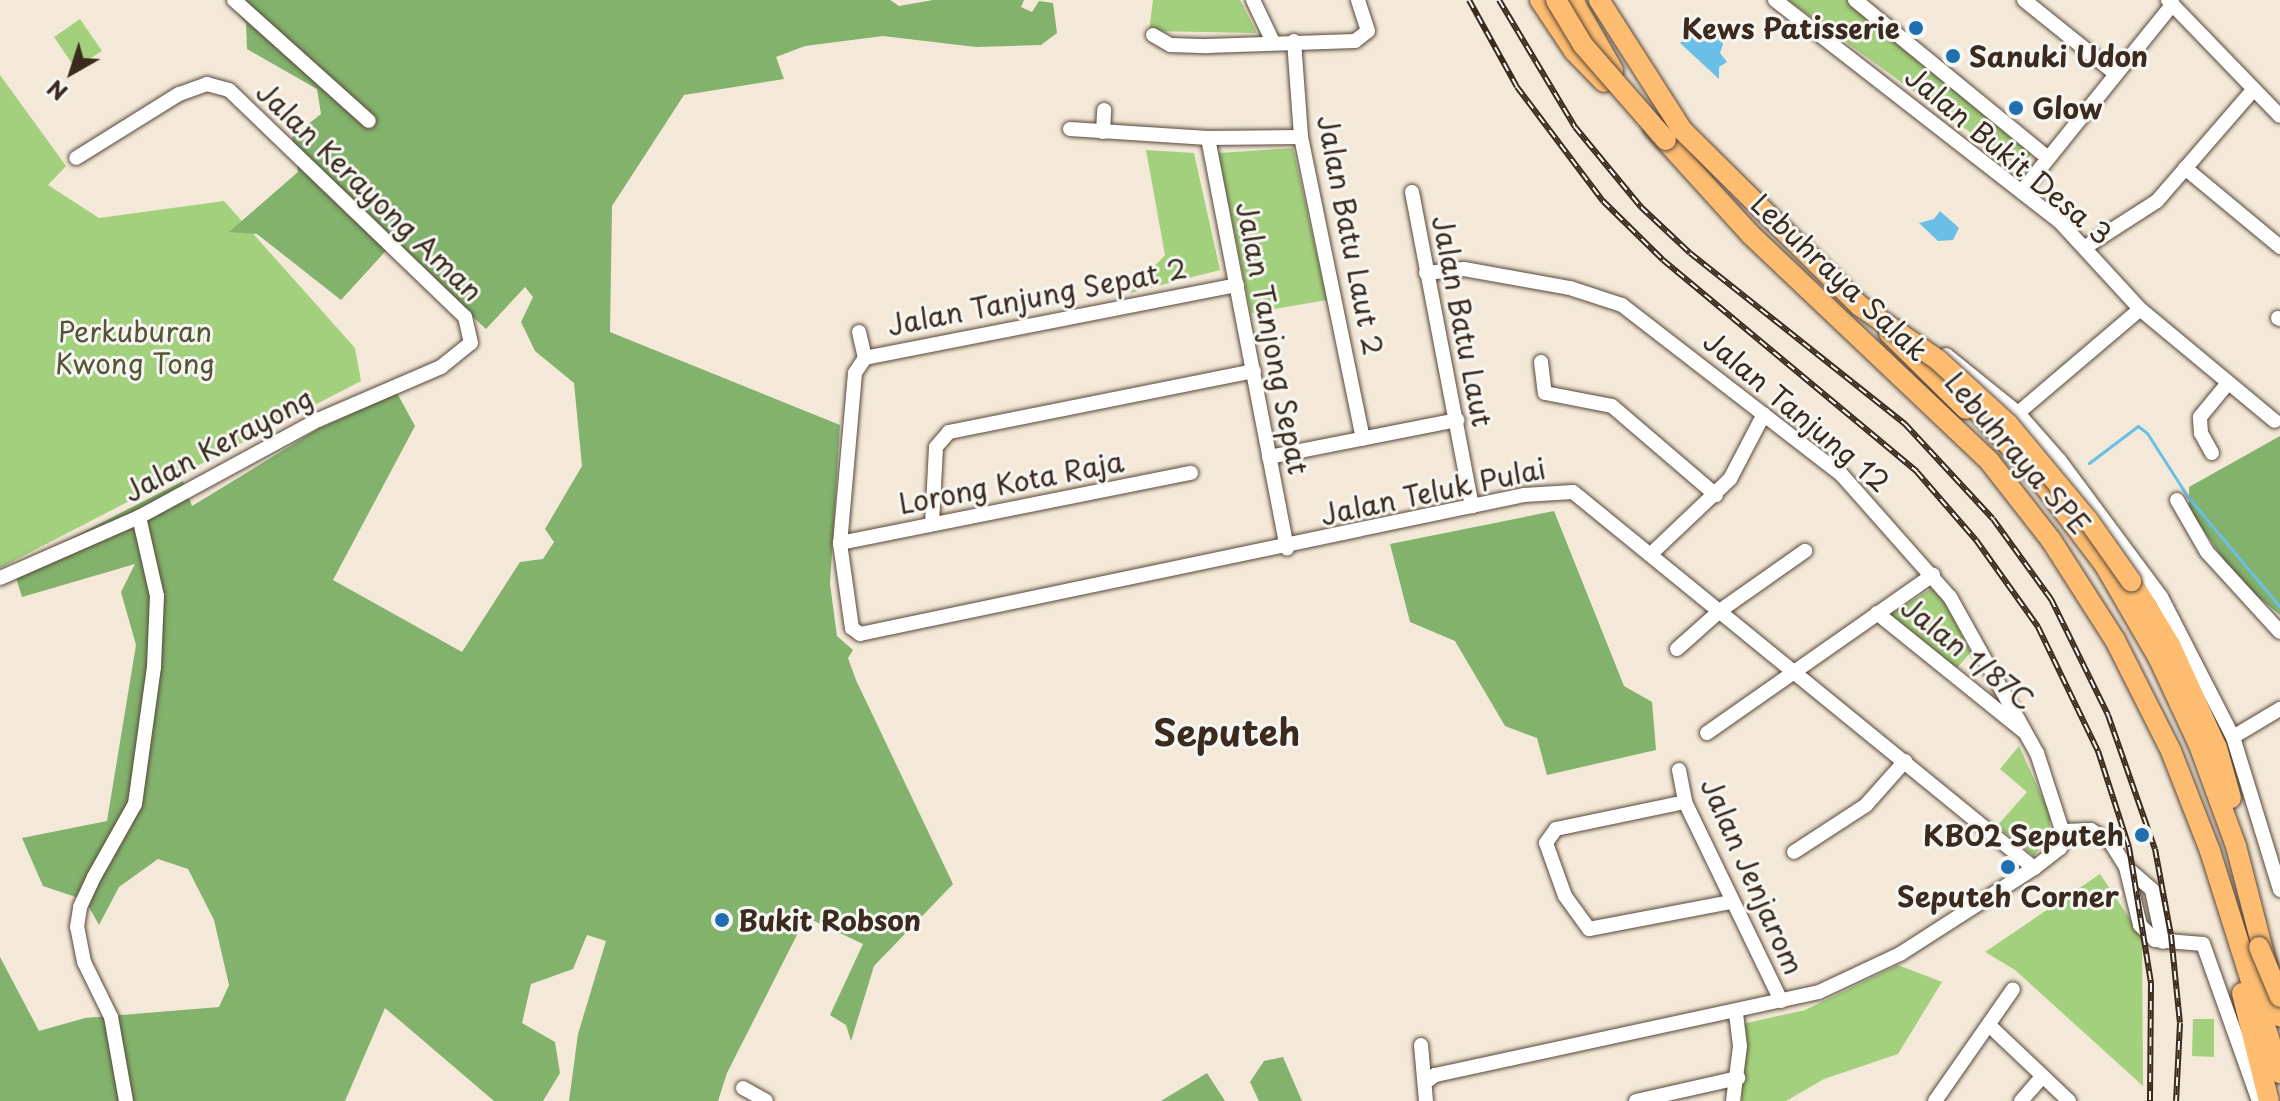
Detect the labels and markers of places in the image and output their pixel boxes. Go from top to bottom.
place label: Kews Patisserie [1682,11,1900,45]
marker: Kews Patisserie [1907,19,1925,37]
place label: Sanuki Udon [1969,39,2149,73]
marker: Sanuki Udon [1944,47,1962,65]
place label: Glow [2032,91,2102,125]
marker: Glow [2007,99,2025,117]
place label: KB02 Seputeh [1921,818,2124,852]
marker: KB02 Seputeh [2131,824,2153,846]
marker: Seputeh Corner [1999,858,2017,876]
place label: Seputeh Corner [1897,879,2119,913]
place label: Bukit Robson [738,903,924,937]
marker: Bukit Robson [713,911,731,929]

